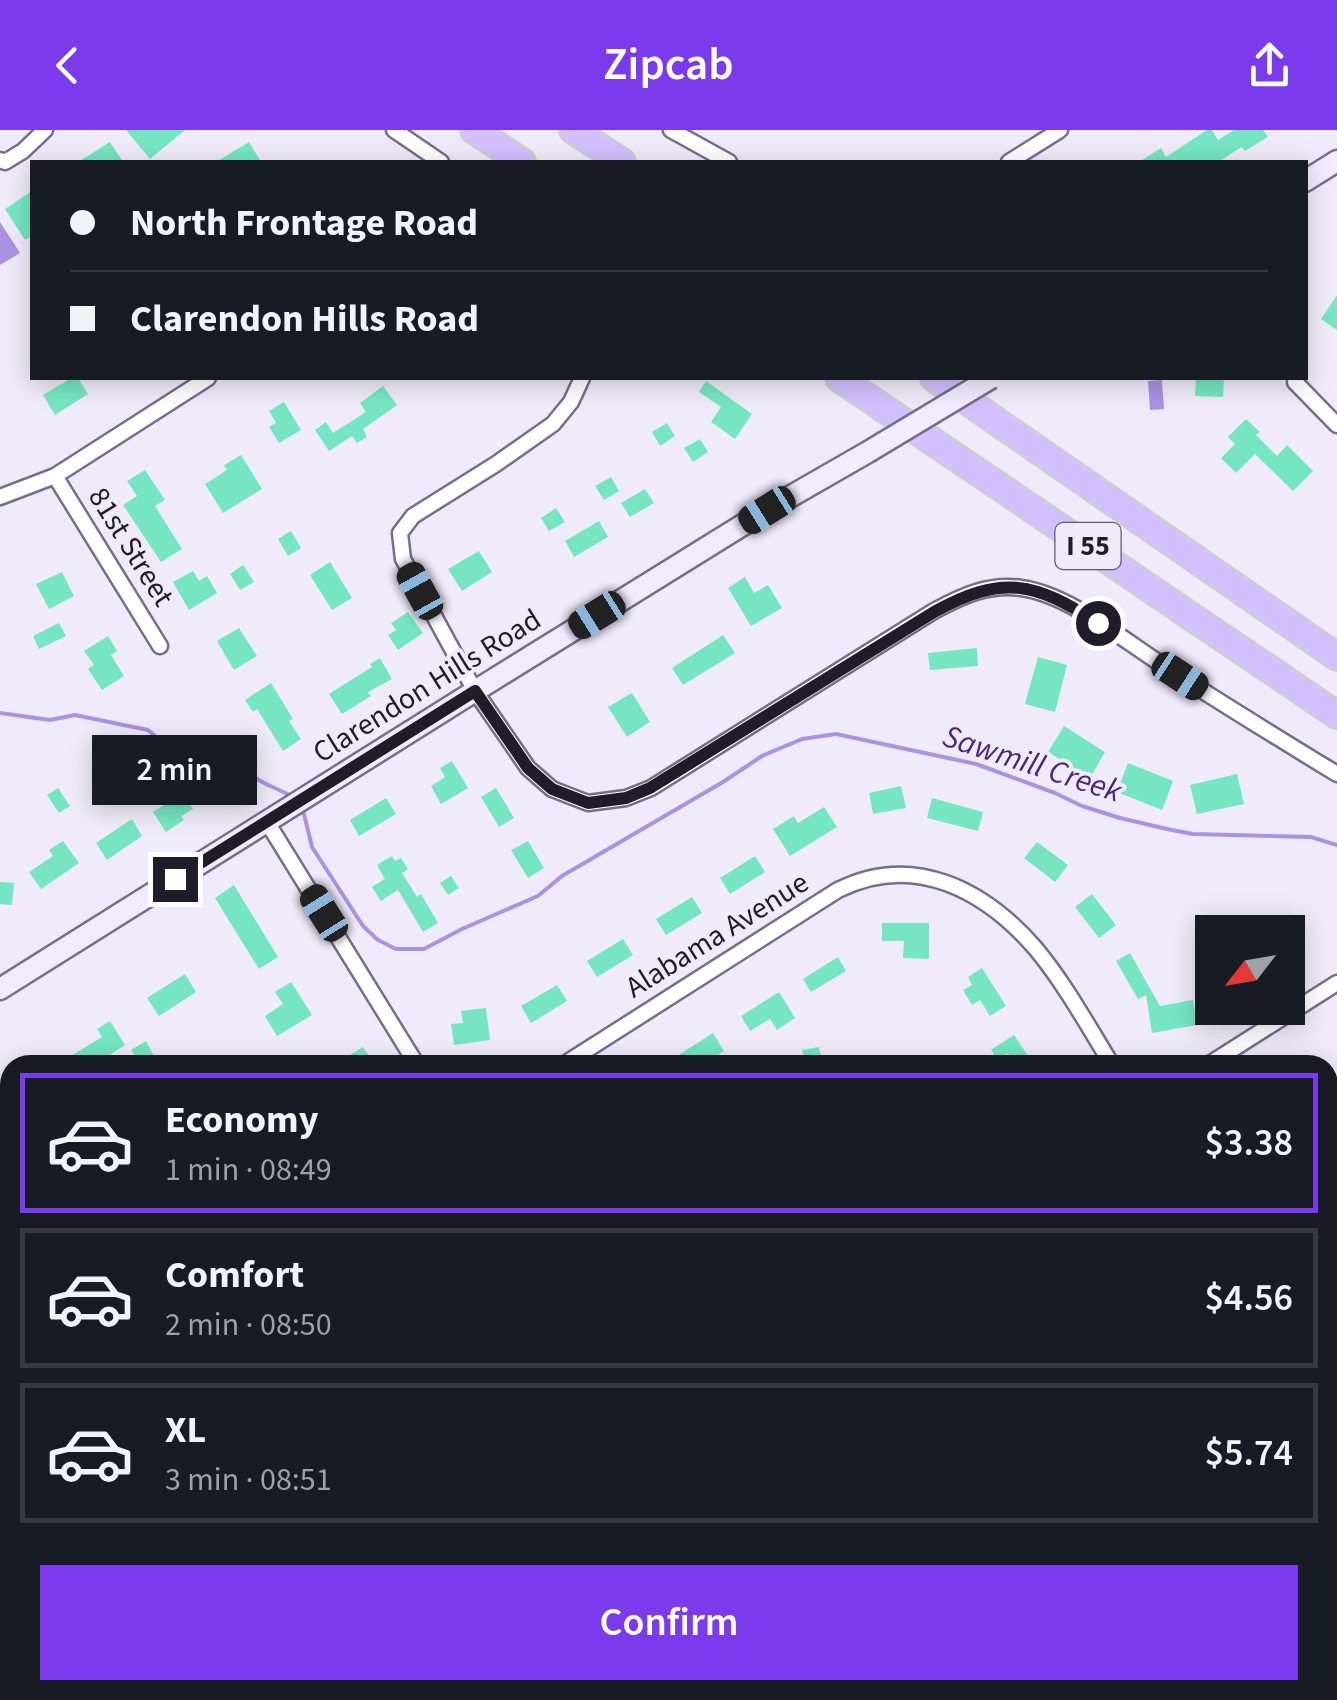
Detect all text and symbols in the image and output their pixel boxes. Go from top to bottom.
text: Zipcab [603,33,734,97]
icon: back [40,38,95,93]
icon: share [1242,38,1297,93]
text: North Frontage Road [130,196,478,250]
text: Clarendon Hills Road [130,292,479,346]
street label: 81st Street [78,479,184,615]
car [734,481,800,539]
road number: I 55 [1056,523,1120,569]
car [392,557,448,625]
car [564,586,630,644]
street label: Clarendon Hills Road [305,598,549,774]
route start [1076,601,1121,646]
car [1147,647,1213,705]
water label: Sawmill Creek [937,713,1128,815]
callout: 2 min [92,734,258,804]
text: 2 min [136,747,213,793]
route end [153,857,198,902]
street label: Alabama Avenue [617,861,817,1009]
car [295,880,353,946]
north arrow [1195,915,1305,1025]
map controls [1195,915,1305,1025]
text: Economy [165,1093,318,1147]
icon: car [45,1098,135,1188]
text: $3.38 [1205,1116,1293,1170]
text: 1 min · 08:49 [165,1147,332,1193]
text: Comfort [165,1248,304,1302]
icon: car [45,1253,135,1343]
text: $4.56 [1205,1271,1293,1325]
text: 2 min · 08:50 [165,1302,332,1348]
text: XL [165,1403,206,1457]
icon: car [45,1408,135,1498]
text: $5.74 [1205,1426,1293,1480]
text: 3 min · 08:51 [165,1457,332,1503]
button: Confirm [40,1565,1298,1680]

